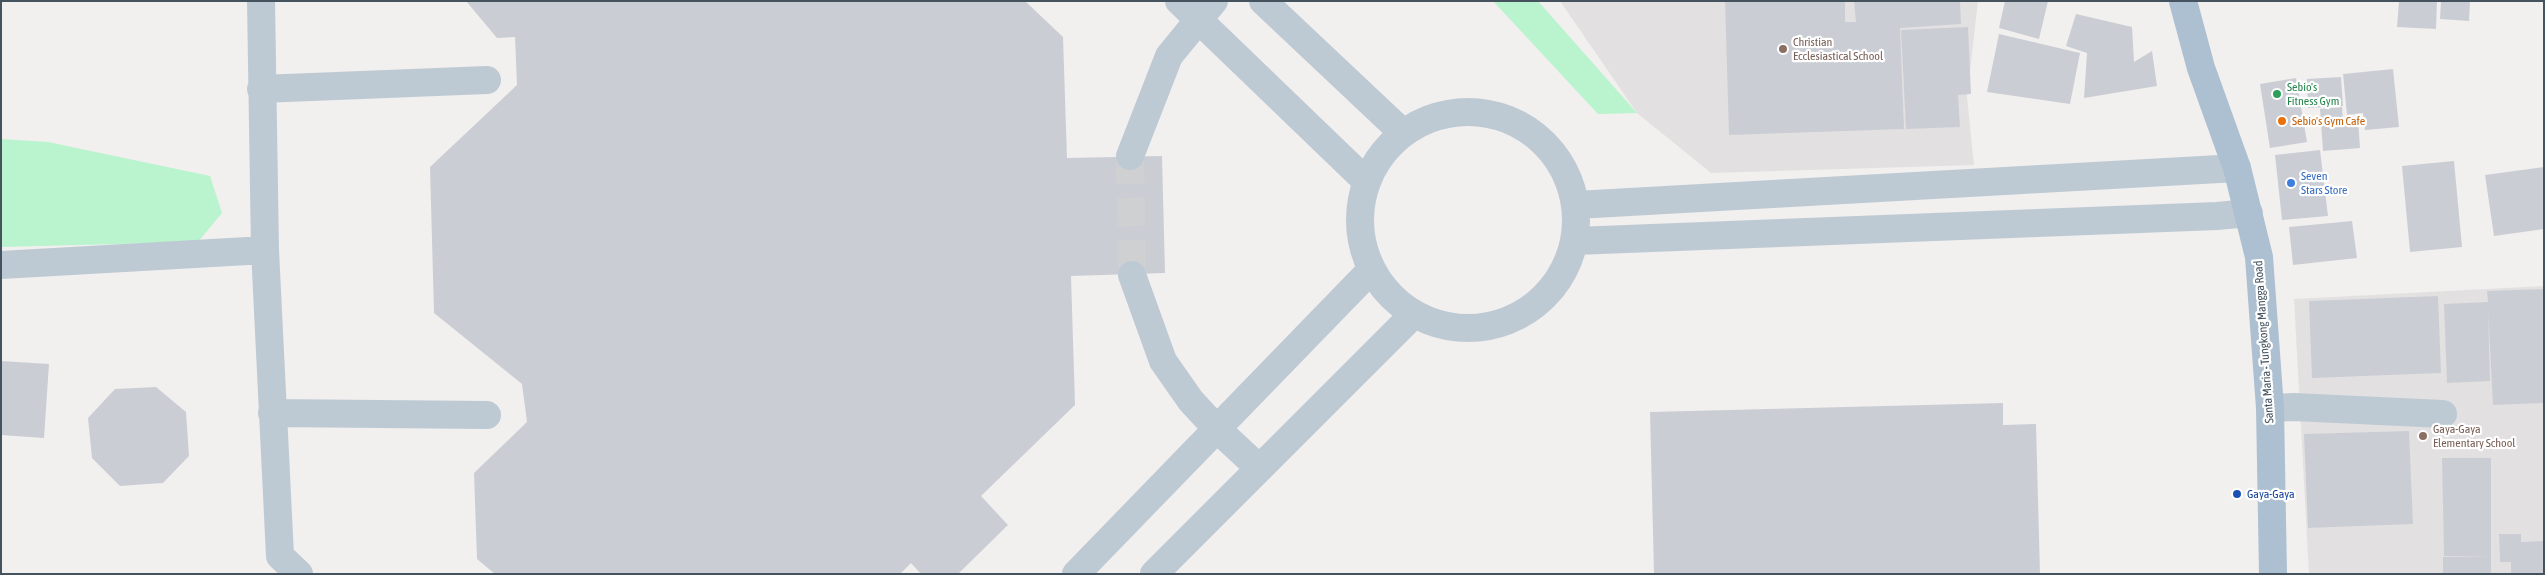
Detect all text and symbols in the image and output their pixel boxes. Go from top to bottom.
place label: Christian Ecclesiastical School [1793,35,1883,63]
marker: Christian Ecclesiastical School [1777,43,1789,55]
place label: Sebio's Fitness Gym [2287,80,2339,108]
marker: Sebio's Fitness Gym [2271,88,2283,100]
place label: Sebio's Gym Cafe [2292,114,2365,128]
marker: Sebio's Gym Cafe [2276,115,2288,127]
place label: Seven Stars Store [2301,169,2347,197]
marker: Seven Stars Store [2285,177,2297,189]
street label: Santa Maria - Tungkong Mangga Road [2251,260,2277,424]
place label: Gaya-Gaya Elementary School [2433,422,2515,450]
marker: Gaya-Gaya Elementary School [2417,430,2429,442]
place label: Gaya-Gaya [2247,487,2295,501]
marker: Gaya-Gaya [2231,488,2243,500]

